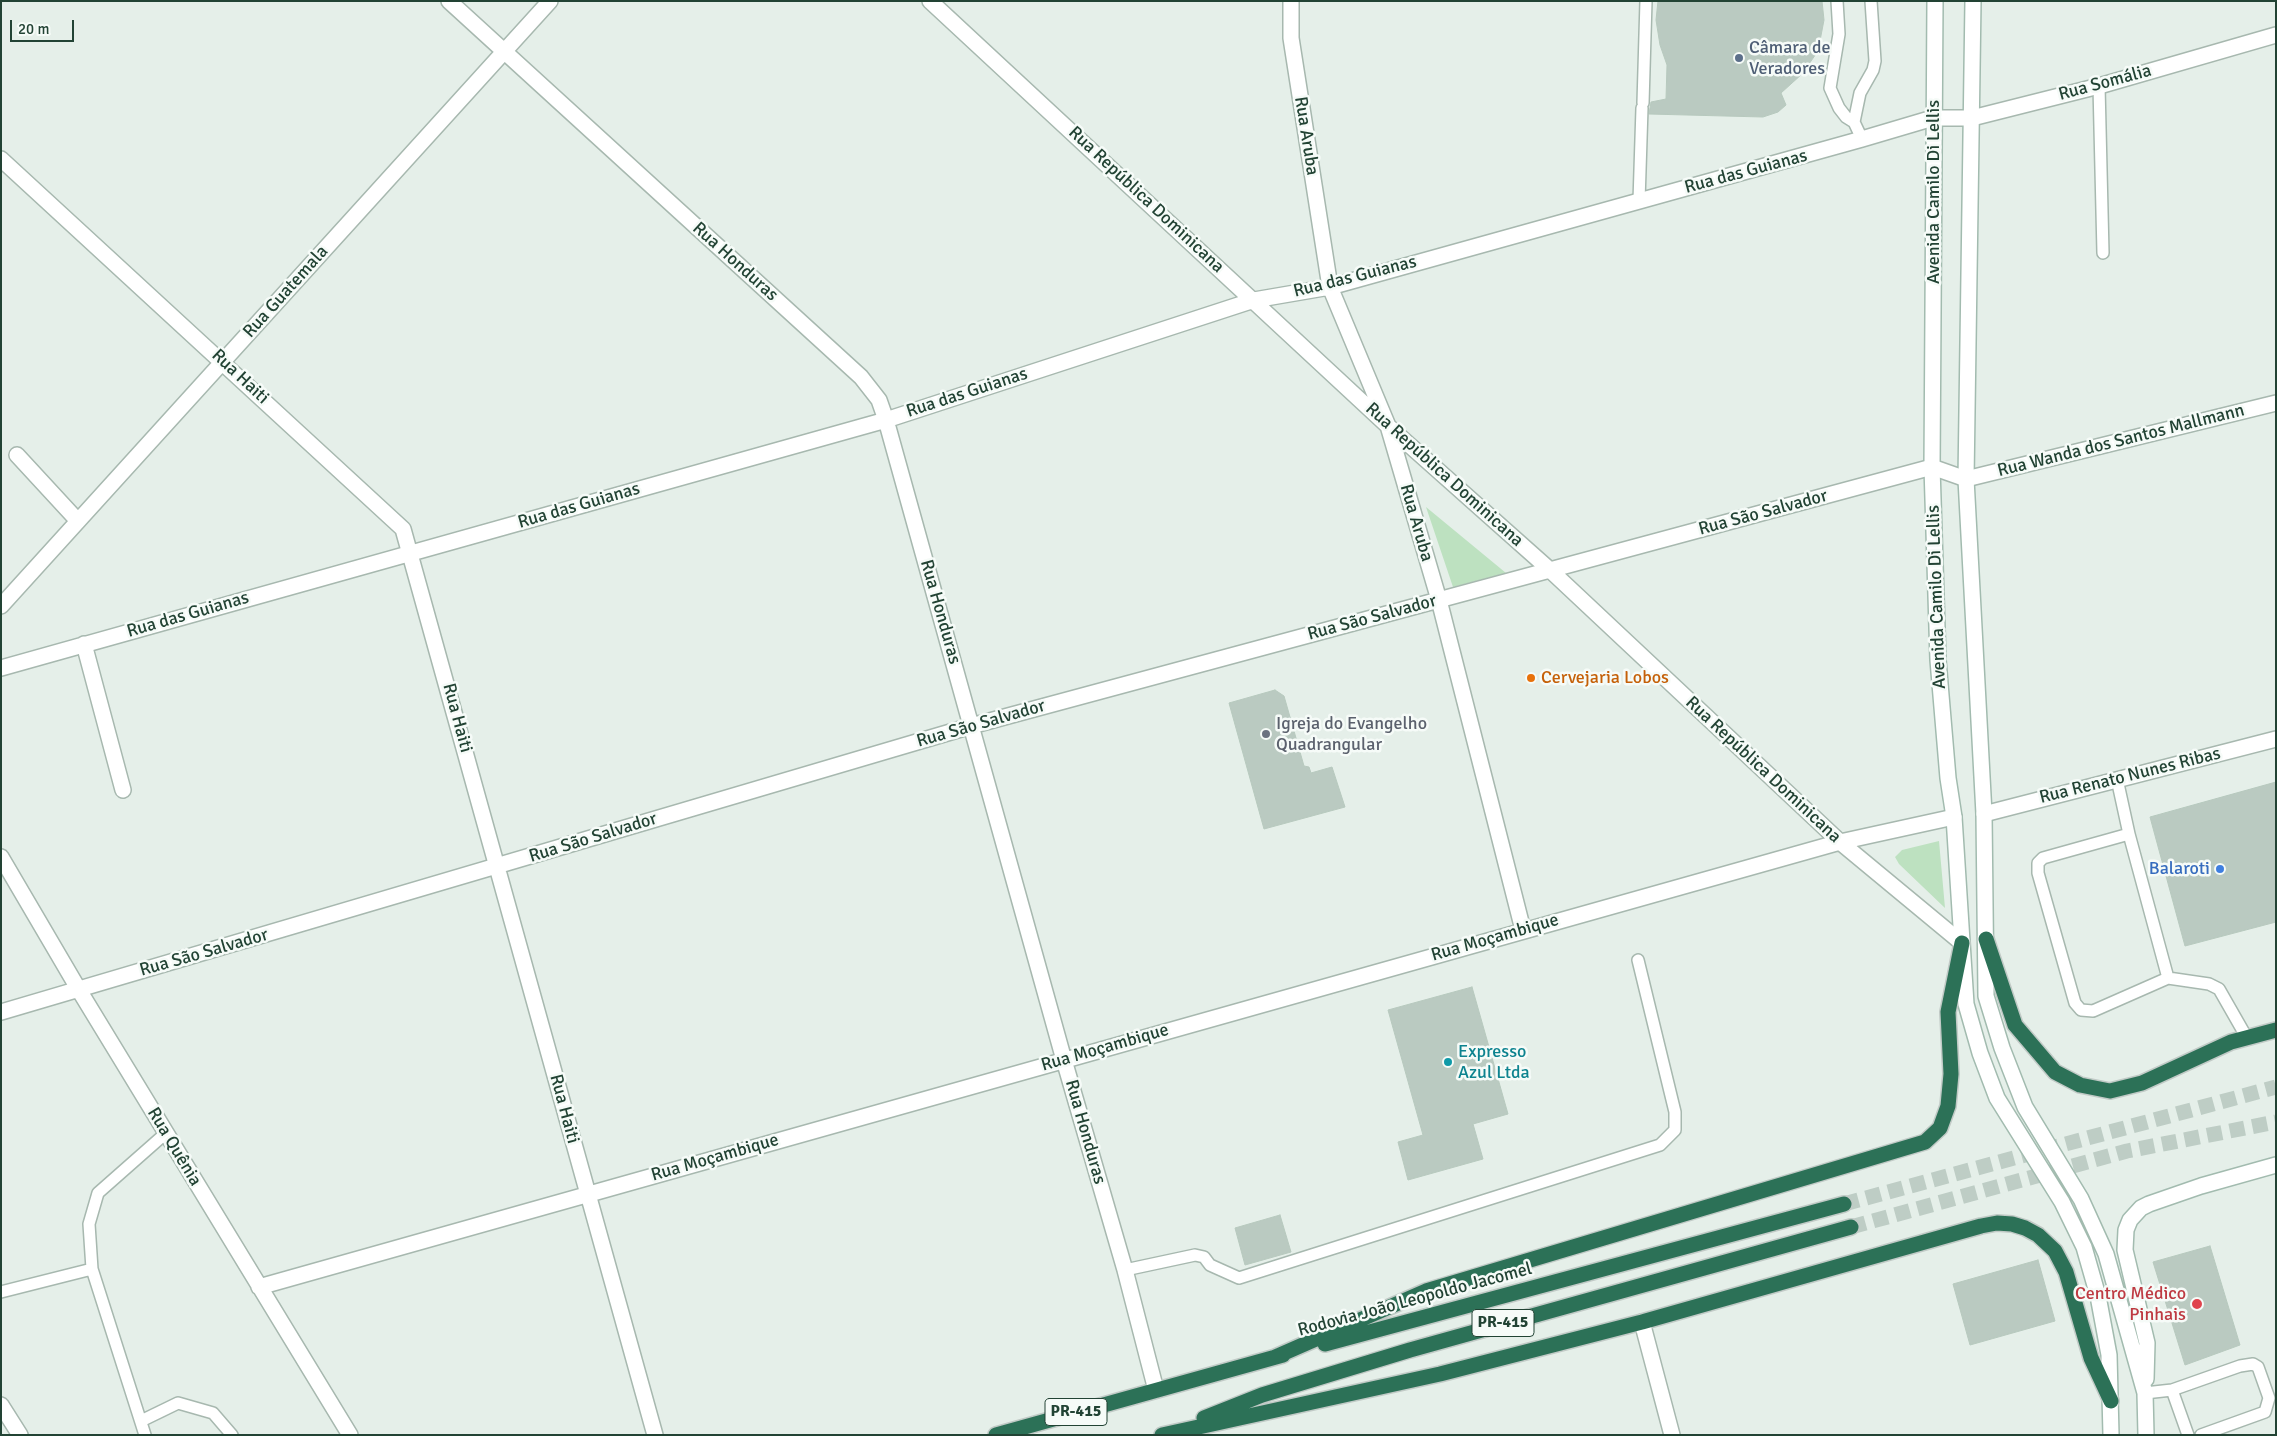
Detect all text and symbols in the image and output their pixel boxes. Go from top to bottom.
scale bar [12,10,76,42]
text: 20 m [18,20,49,38]
place label: Câmara de Veradores [1749,37,1830,80]
marker: Câmara de Veradores [1733,52,1745,64]
street label: Rua Somália [2056,60,2154,106]
street label: Rua Aruba [1289,95,1323,177]
street label: Avenida Camilo Di Lellis [1923,100,1945,284]
street label: Rua República Dominicana [1064,122,1228,278]
street label: Rua das Guianas [1682,145,1810,199]
street label: Rua Honduras [688,218,782,306]
street label: Rua Guatemala [239,241,333,343]
street label: Rua das Guianas [1291,251,1419,303]
street label: Rua Haiti [207,345,273,409]
street label: Rua das Guianas [904,363,1030,423]
street label: Rua República Dominicana [1361,398,1527,552]
street label: Rua Wanda dos Santos Mallmann [1995,400,2247,482]
street label: Rua das Guianas [515,478,643,534]
street label: Rua Aruba [1395,482,1437,564]
street label: Rua São Salvador [1696,485,1830,541]
street label: Avenida Camilo Di Lellis [1923,505,1951,689]
street label: Rua Honduras [915,557,965,667]
street label: Rua das Guianas [124,587,252,643]
street label: Rua São Salvador [1305,590,1439,646]
place label: Cervejaria Lobos [1541,667,1669,689]
marker: Cervejaria Lobos [1525,672,1537,684]
street label: Rua Haiti [437,681,477,755]
street label: Rua República Dominicana [1681,692,1845,848]
street label: Rua São Salvador [914,695,1048,753]
place label: Igreja do Evangelho Quadrangular [1276,713,1427,756]
marker: Igreja do Evangelho Quadrangular [1260,728,1272,740]
street label: Rua Renato Nunes Ribas [2037,743,2223,809]
street label: Rua São Salvador [526,808,660,868]
place label: Balaroti [2149,858,2210,880]
marker: Balaroti [2214,863,2226,875]
street label: Rua Moçambique [1429,909,1561,967]
street label: Rua São Salvador [137,924,271,982]
street label: Rua Moçambique [1039,1019,1171,1077]
place label: Expresso Azul Ltda [1458,1041,1530,1084]
marker: Expresso Azul Ltda [1442,1056,1454,1068]
street label: Rua Haiti [544,1072,584,1146]
street label: Rua Honduras [1060,1077,1110,1187]
street label: Rua Quênia [142,1104,206,1190]
street label: Rua Moçambique [649,1129,781,1187]
street label: Rodovia João Leopoldo Jacomel [1295,1258,1535,1342]
place label: Centro Médico Pinhais [2075,1283,2186,1326]
marker: Centro Médico Pinhais [2190,1297,2204,1311]
road number: PR-415 [1472,1310,1534,1336]
road number: PR-415 [1045,1398,1107,1425]

